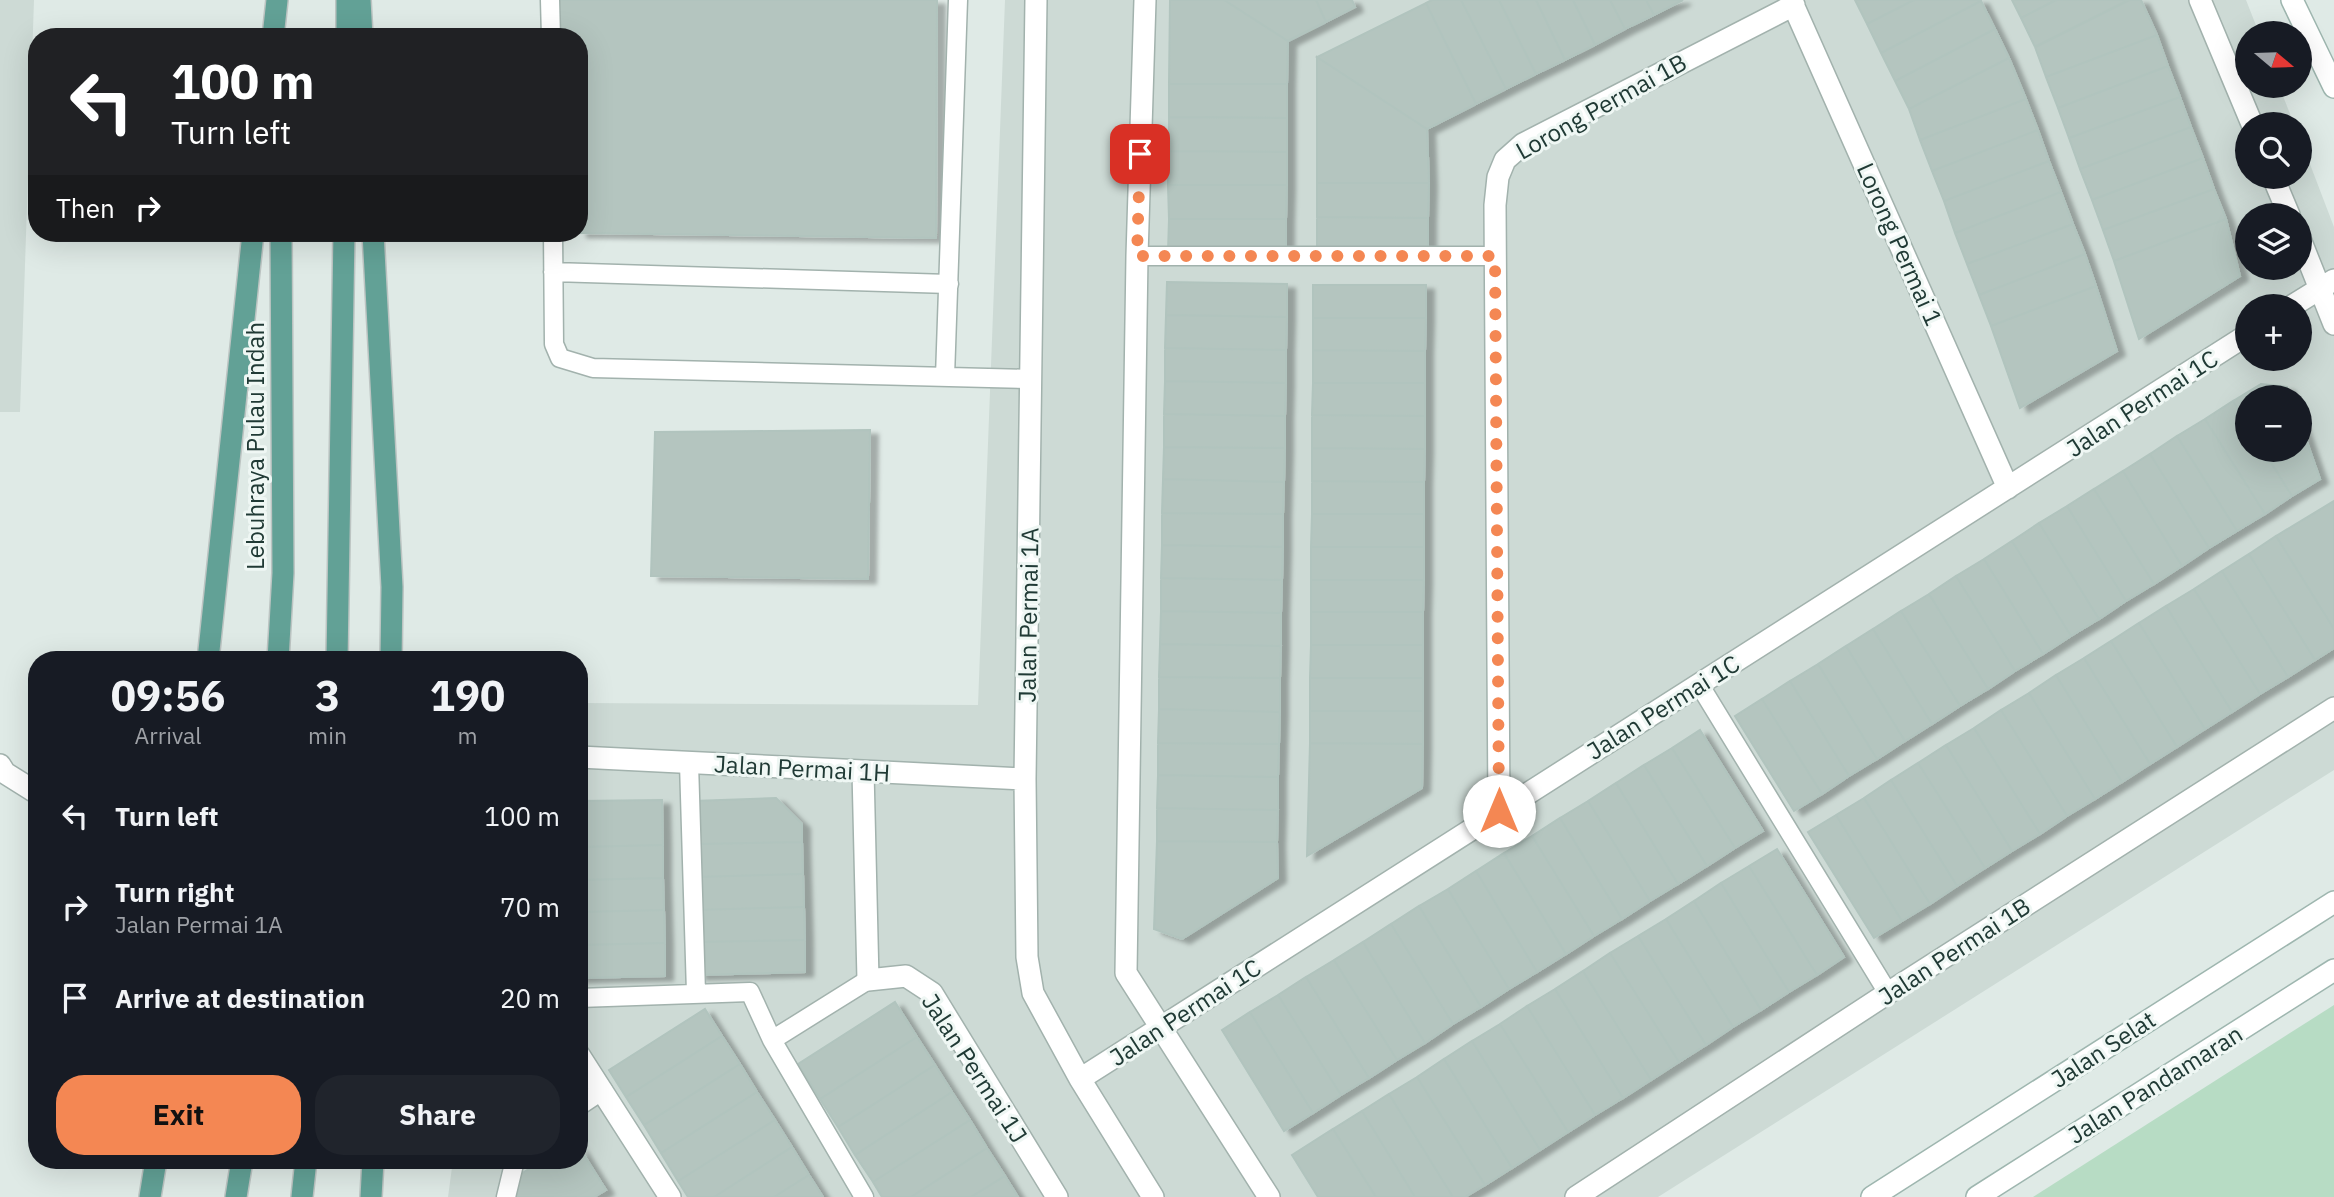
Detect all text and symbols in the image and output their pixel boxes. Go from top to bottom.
north arrow [2235,21,2312,98]
map controls [2235,21,2312,462]
street label: Lorong Permai 1B [1510,46,1692,166]
text: 100 m [171,49,315,112]
icon: left [56,56,147,147]
text: Turn left [171,111,291,153]
button: search [2235,112,2312,189]
pin [1110,124,1170,184]
icon: arrive [1121,135,1159,173]
street label: Lorong Permai 1 [1850,157,1950,331]
icon: right [129,189,167,227]
text: Then [56,191,115,225]
button: layers [2235,203,2312,280]
button: + [2235,294,2312,371]
street label: Lebuhraya Pulau Indah [239,322,271,570]
street label: Jalan Permai 1C [2060,342,2224,464]
button: − [2235,385,2312,462]
street label: Jalan Permai 1A [1010,527,1046,703]
street label: Jalan Permai 1C [1581,647,1746,767]
text: 09:56 [111,668,225,723]
text: 3 [315,668,340,723]
text: 190 [430,668,505,723]
text: Arrival [135,720,202,750]
text: min [308,720,347,750]
text: m [457,720,478,750]
street label: Jalan Permai 1H [713,747,891,789]
position arrow [1462,774,1536,848]
icon: left [56,797,94,835]
text: Turn left [115,799,218,833]
text: 100 m [484,799,560,833]
text: Turn right [115,875,234,909]
icon: right [56,888,94,926]
text: 70 m [500,890,560,924]
street label: Jalan Permai 1B [1872,890,2036,1012]
text: Jalan Permai 1A [115,909,283,939]
street label: Jalan Permai 1C [1103,951,1267,1073]
icon: arrive [56,979,94,1017]
text: Arrive at destination [115,981,365,1015]
text: 20 m [500,981,560,1015]
street label: Jalan Permai 1J [915,987,1035,1149]
street label: Jalan Selat [2045,1003,2161,1095]
street label: Jalan Pandamaran [2062,1017,2248,1151]
button: Exit [56,1075,301,1155]
button: Share [315,1075,560,1155]

